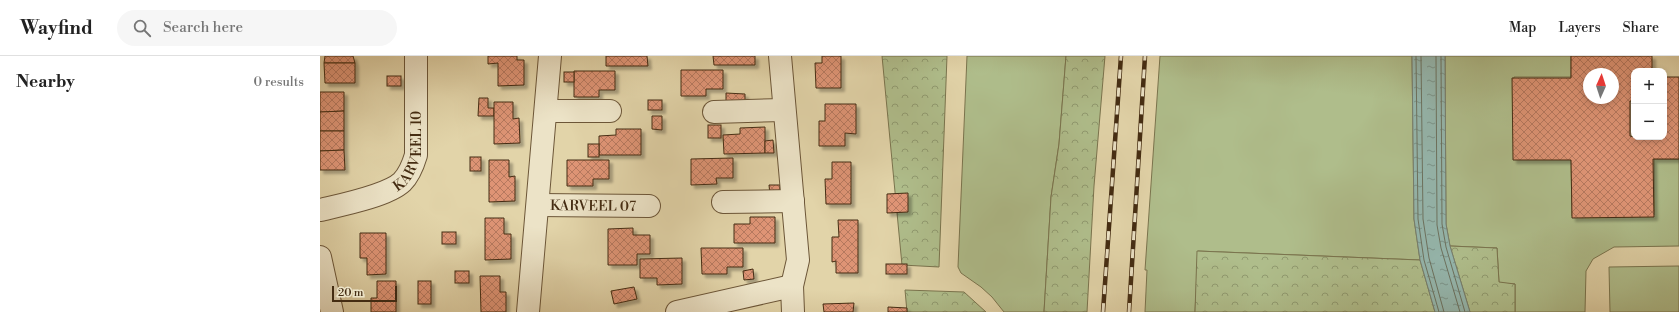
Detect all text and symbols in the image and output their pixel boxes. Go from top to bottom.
search box [117,10,397,46]
text: Wayfind [20,16,93,40]
icon: search [131,17,153,39]
text: Search here [163,18,243,37]
text: Map [1509,19,1536,37]
text: Layers [1558,19,1601,37]
text: Share [1623,19,1659,37]
north arrow [1583,68,1619,104]
map controls [1631,68,1667,140]
button: + [1631,68,1667,104]
text: Nearby [16,71,75,93]
text: 0 results [253,74,304,90]
button: − [1631,104,1667,140]
street label: KARVEEL 10 [390,111,426,196]
street label: KARVEEL 07 [550,197,636,216]
scale bar [332,284,397,303]
text: 20 m [338,286,363,300]

